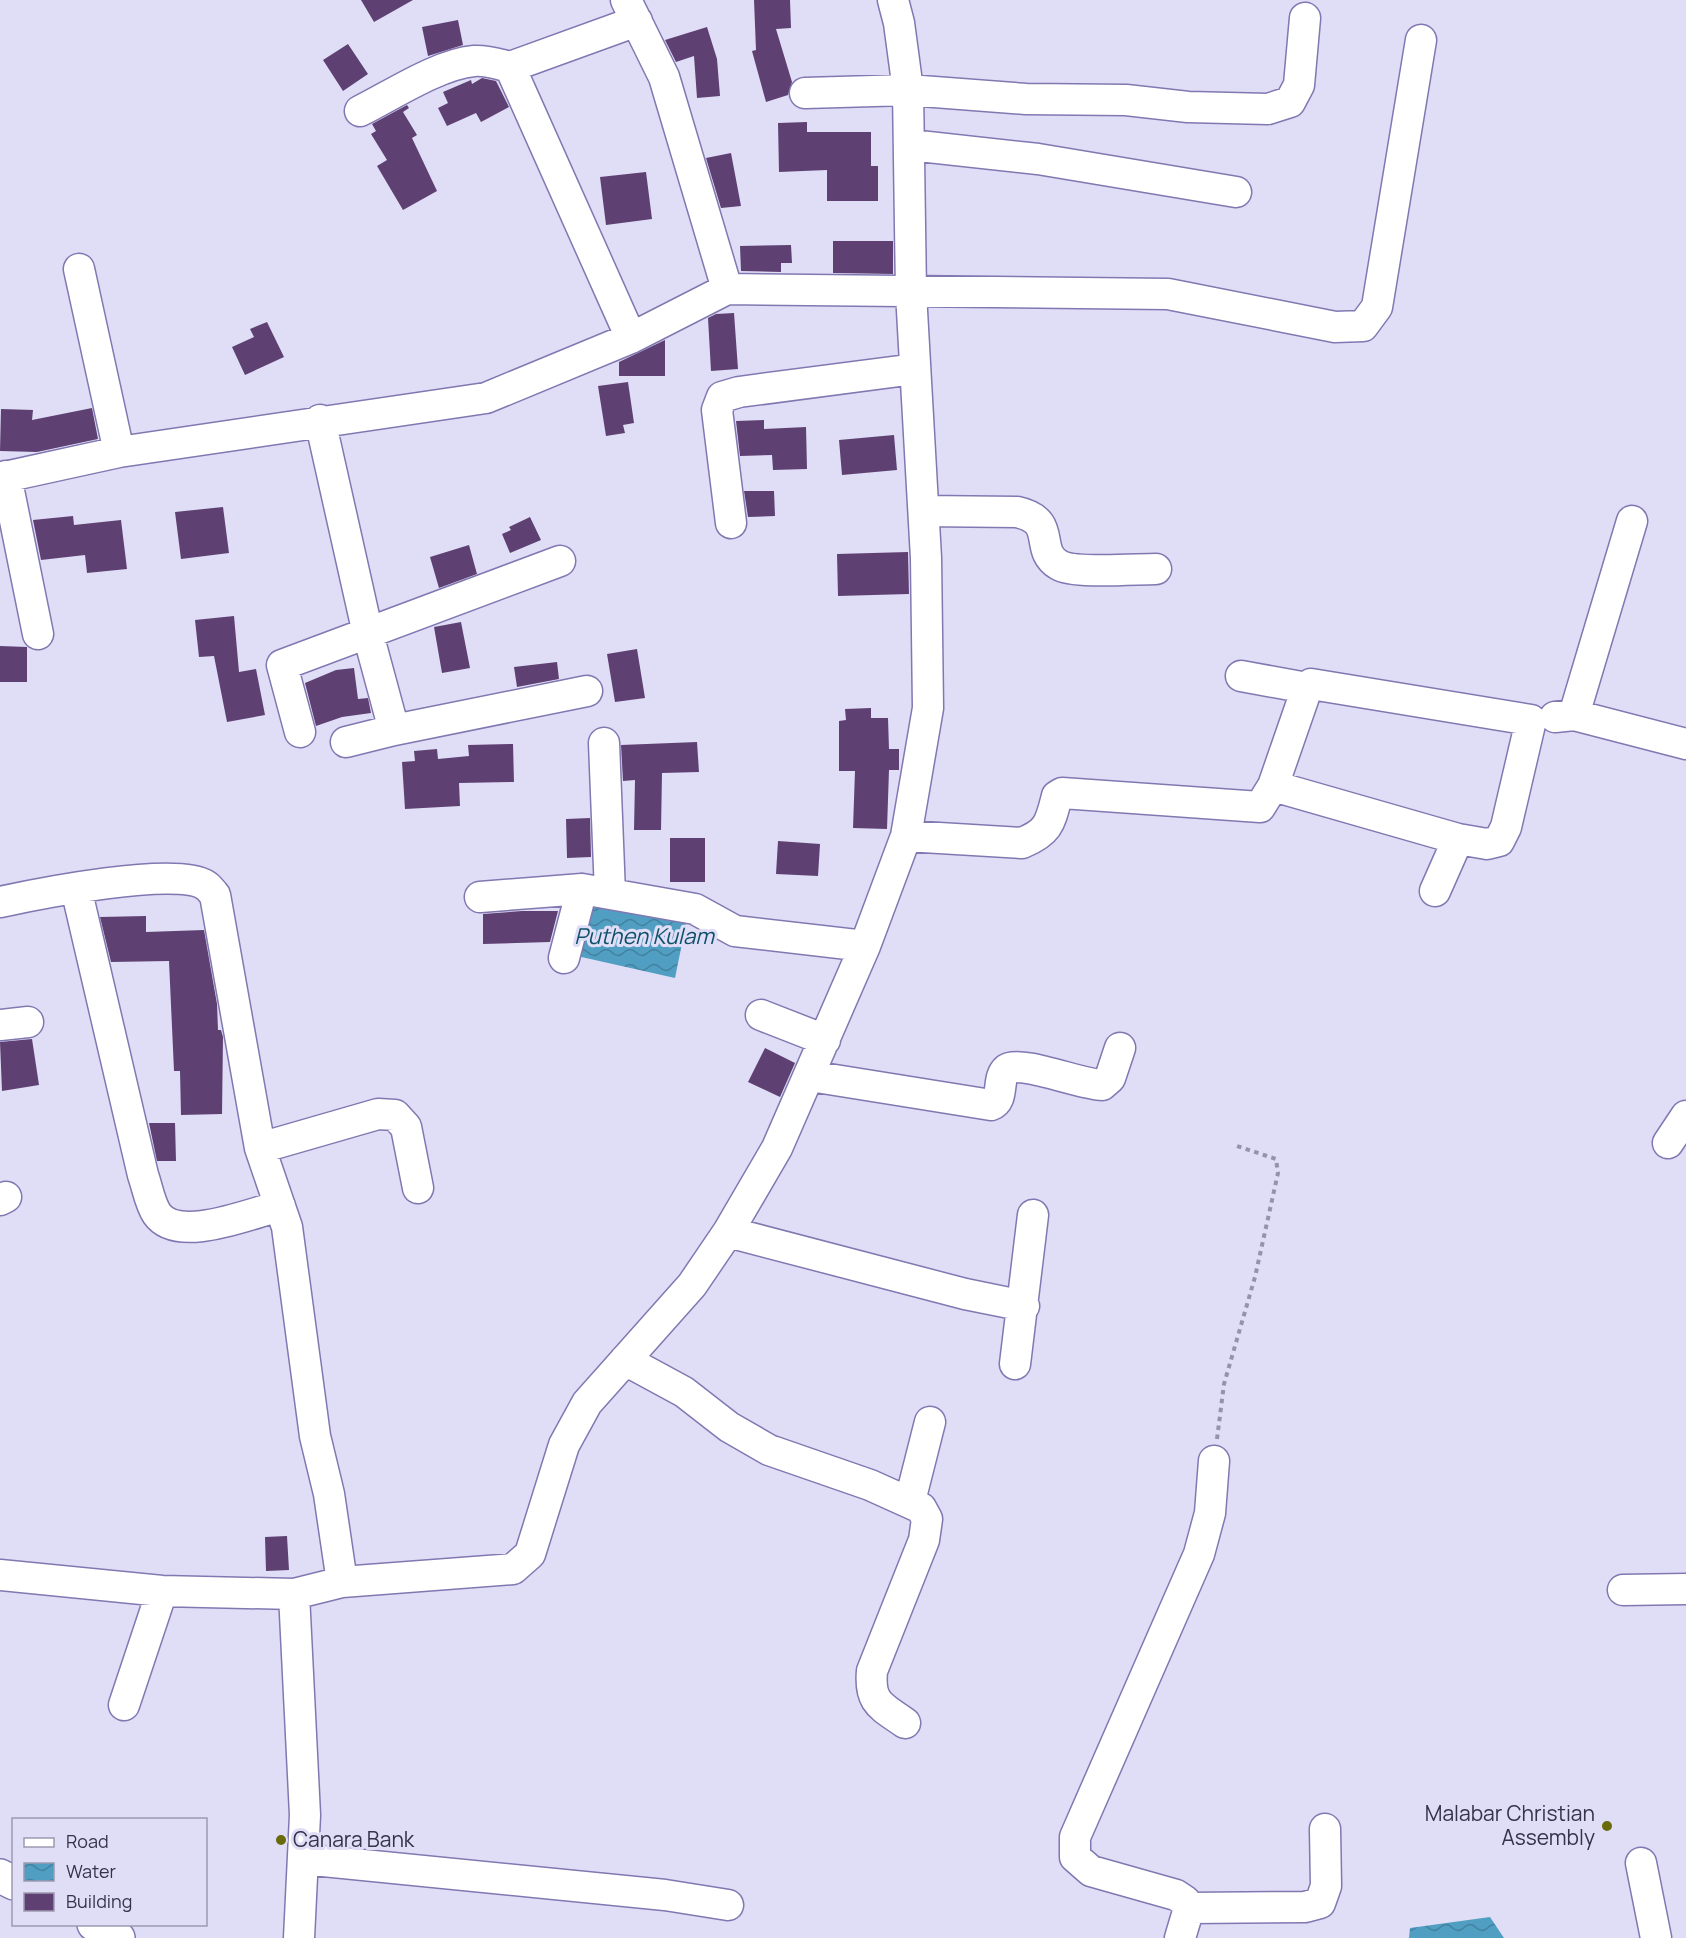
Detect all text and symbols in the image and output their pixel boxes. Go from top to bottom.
water label: Puthen Kulam [574,921,715,951]
place label: Malabar Christian Assembly [1425,1799,1595,1851]
legend [12,1818,207,1926]
marker: Malabar Christian Assembly [1600,1819,1614,1833]
place label: Canara Bank [293,1825,415,1853]
text: Road [66,1829,109,1853]
marker: Canara Bank [274,1833,288,1847]
text: Water [66,1859,116,1883]
text: Building [66,1889,132,1913]

